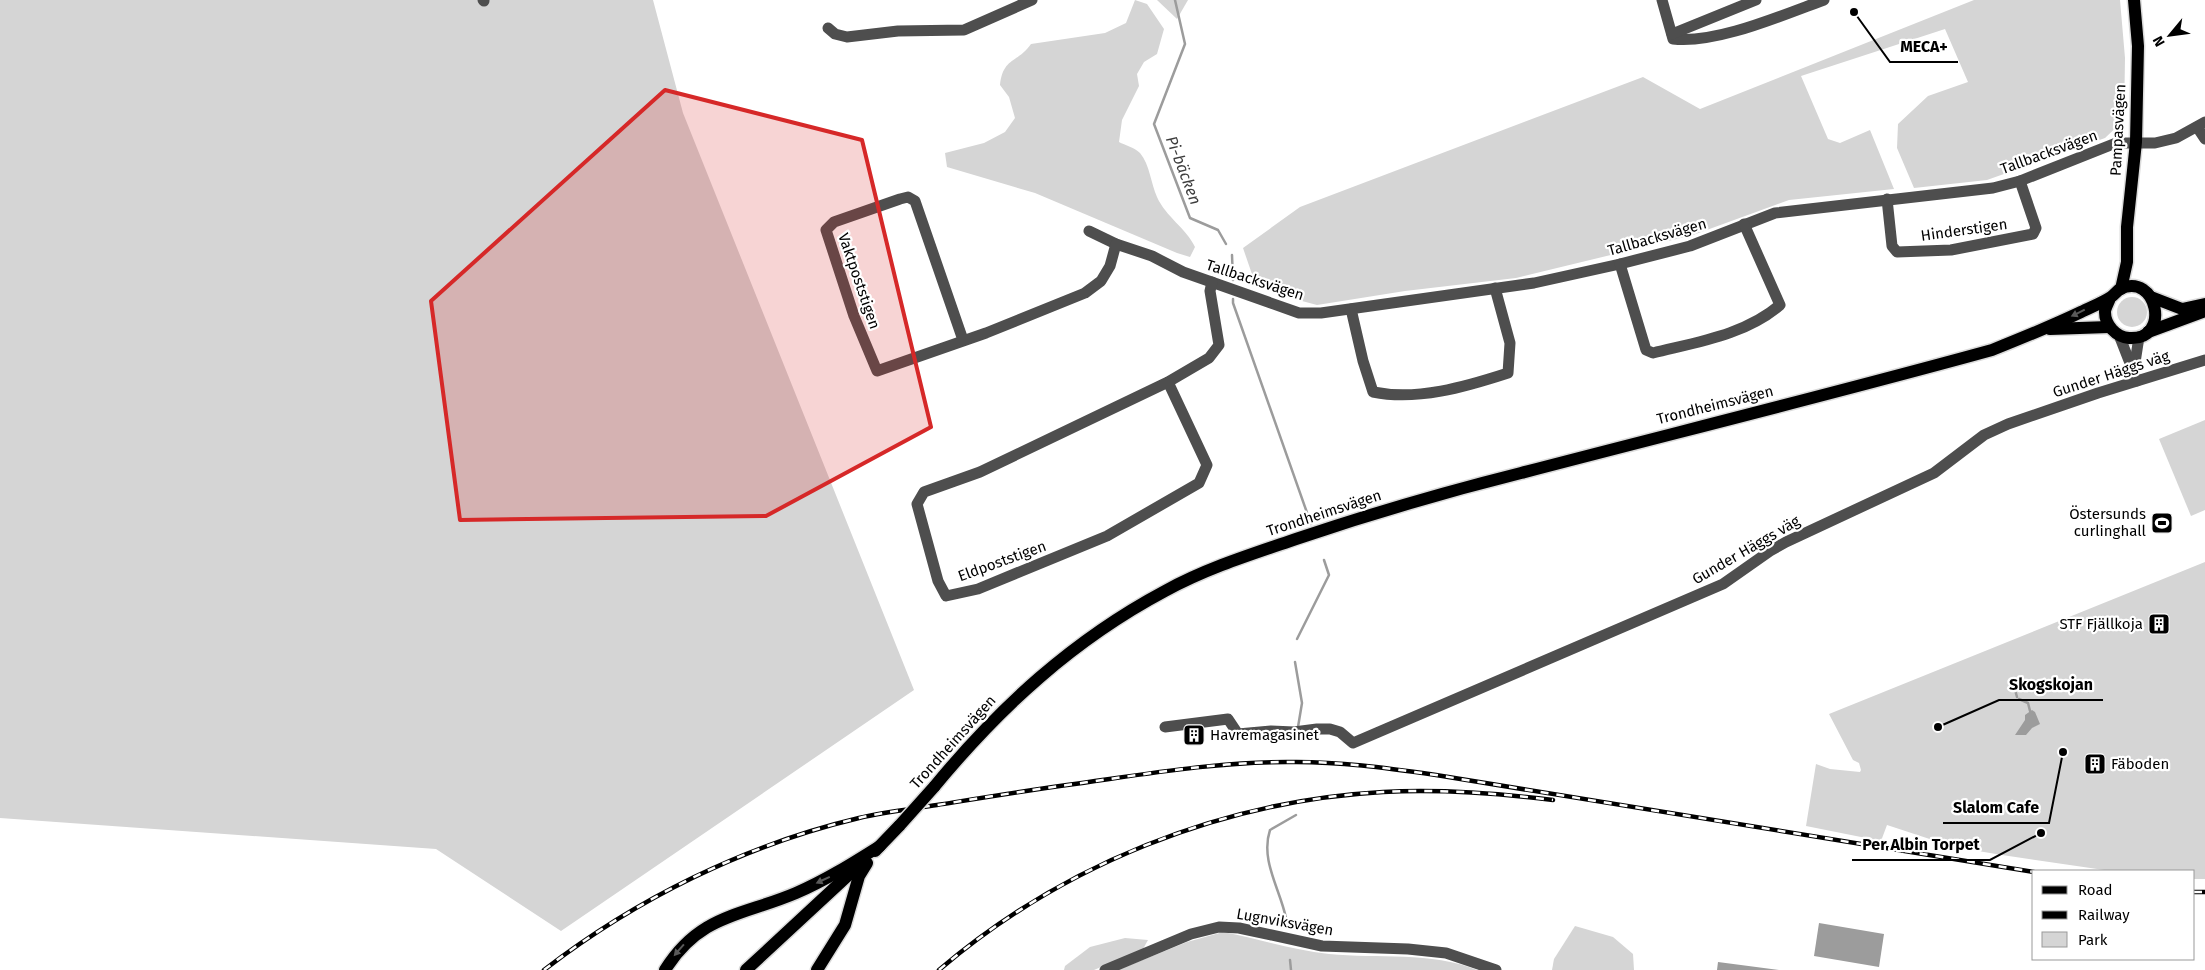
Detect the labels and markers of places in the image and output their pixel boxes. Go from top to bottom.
callout: MECA+ [1890,31,1958,62]
place label: Östersunds curlinghall [2069,505,2147,540]
sports icon: Östersunds curlinghall [2150,511,2174,535]
building icon: STF Fjällkoja [2147,612,2171,636]
place label: STF Fjällkoja [2060,615,2143,633]
callout: Skogskojan [1999,669,2103,700]
building icon: Havremagasinet [1182,723,1206,747]
place label: Havremagasinet [1210,726,1320,744]
building icon: Fäboden [2083,752,2107,776]
place label: Fäboden [2111,755,2169,773]
callout: Slalom Cafe [1943,792,2049,823]
callout: Per Albin Torpet [1852,829,1990,860]

